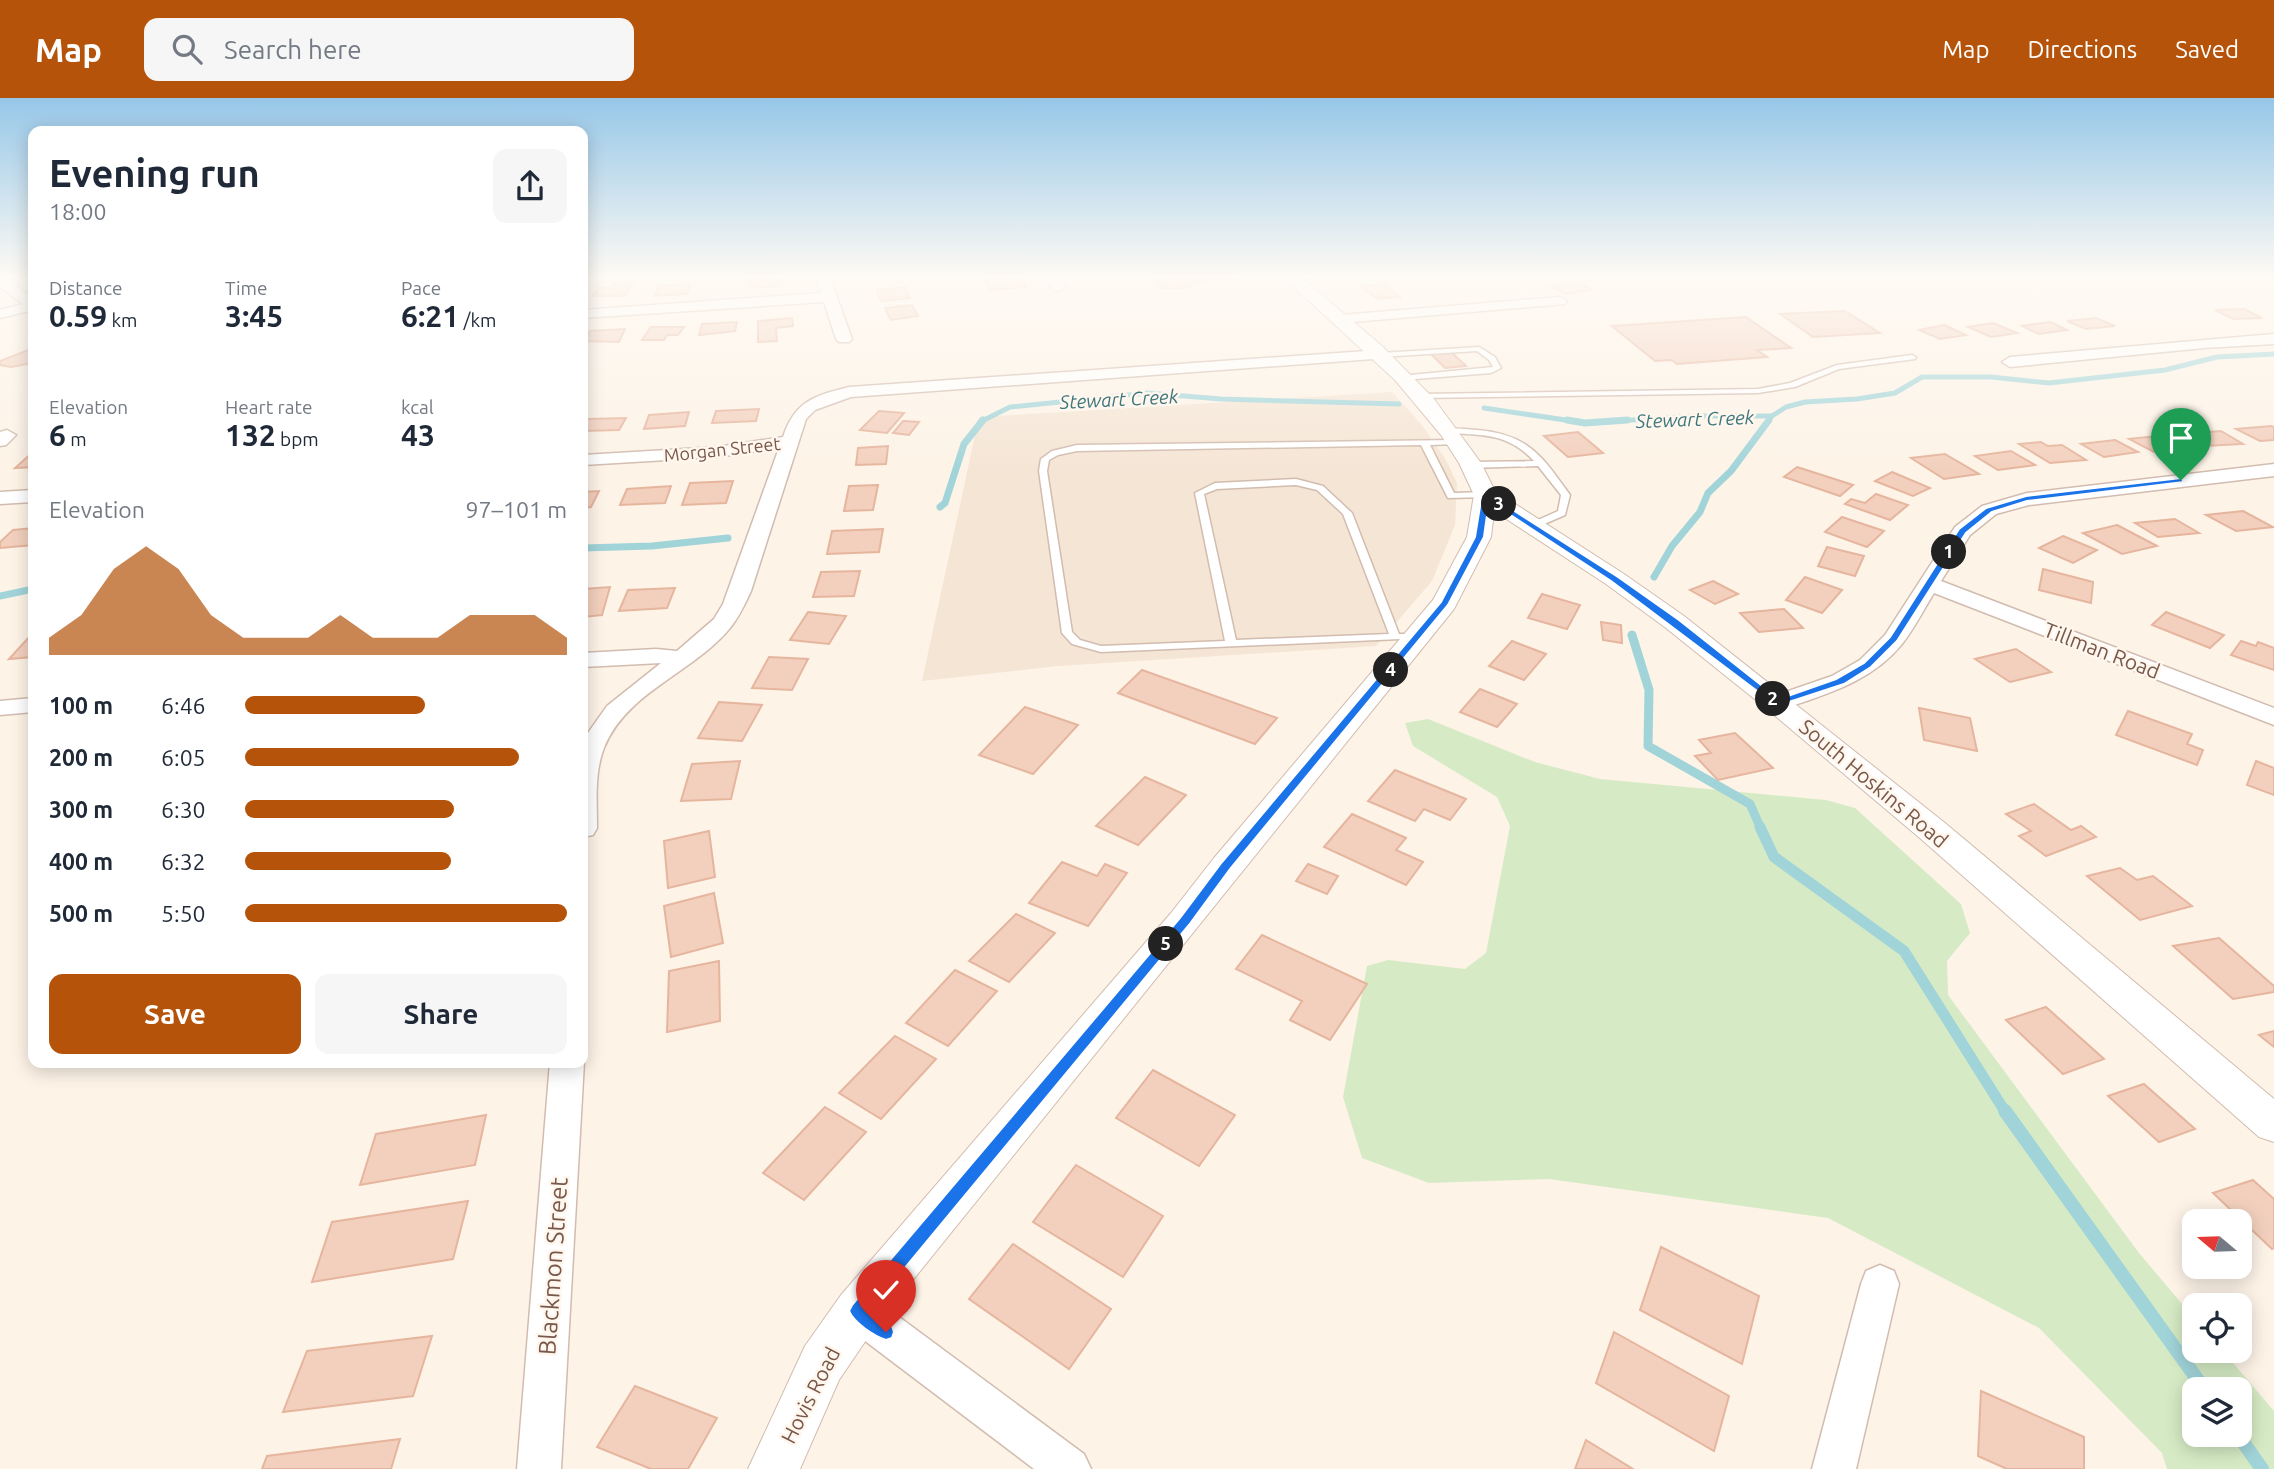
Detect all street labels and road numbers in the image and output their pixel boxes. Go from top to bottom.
street label: Morgan Street [663,433,781,465]
street label: Tillman Road [2041,617,2163,683]
street label: South Hoskins Road [1795,714,1953,852]
street label: Blackmon Street [533,1176,573,1356]
street label: Hovis Road [776,1343,844,1447]

